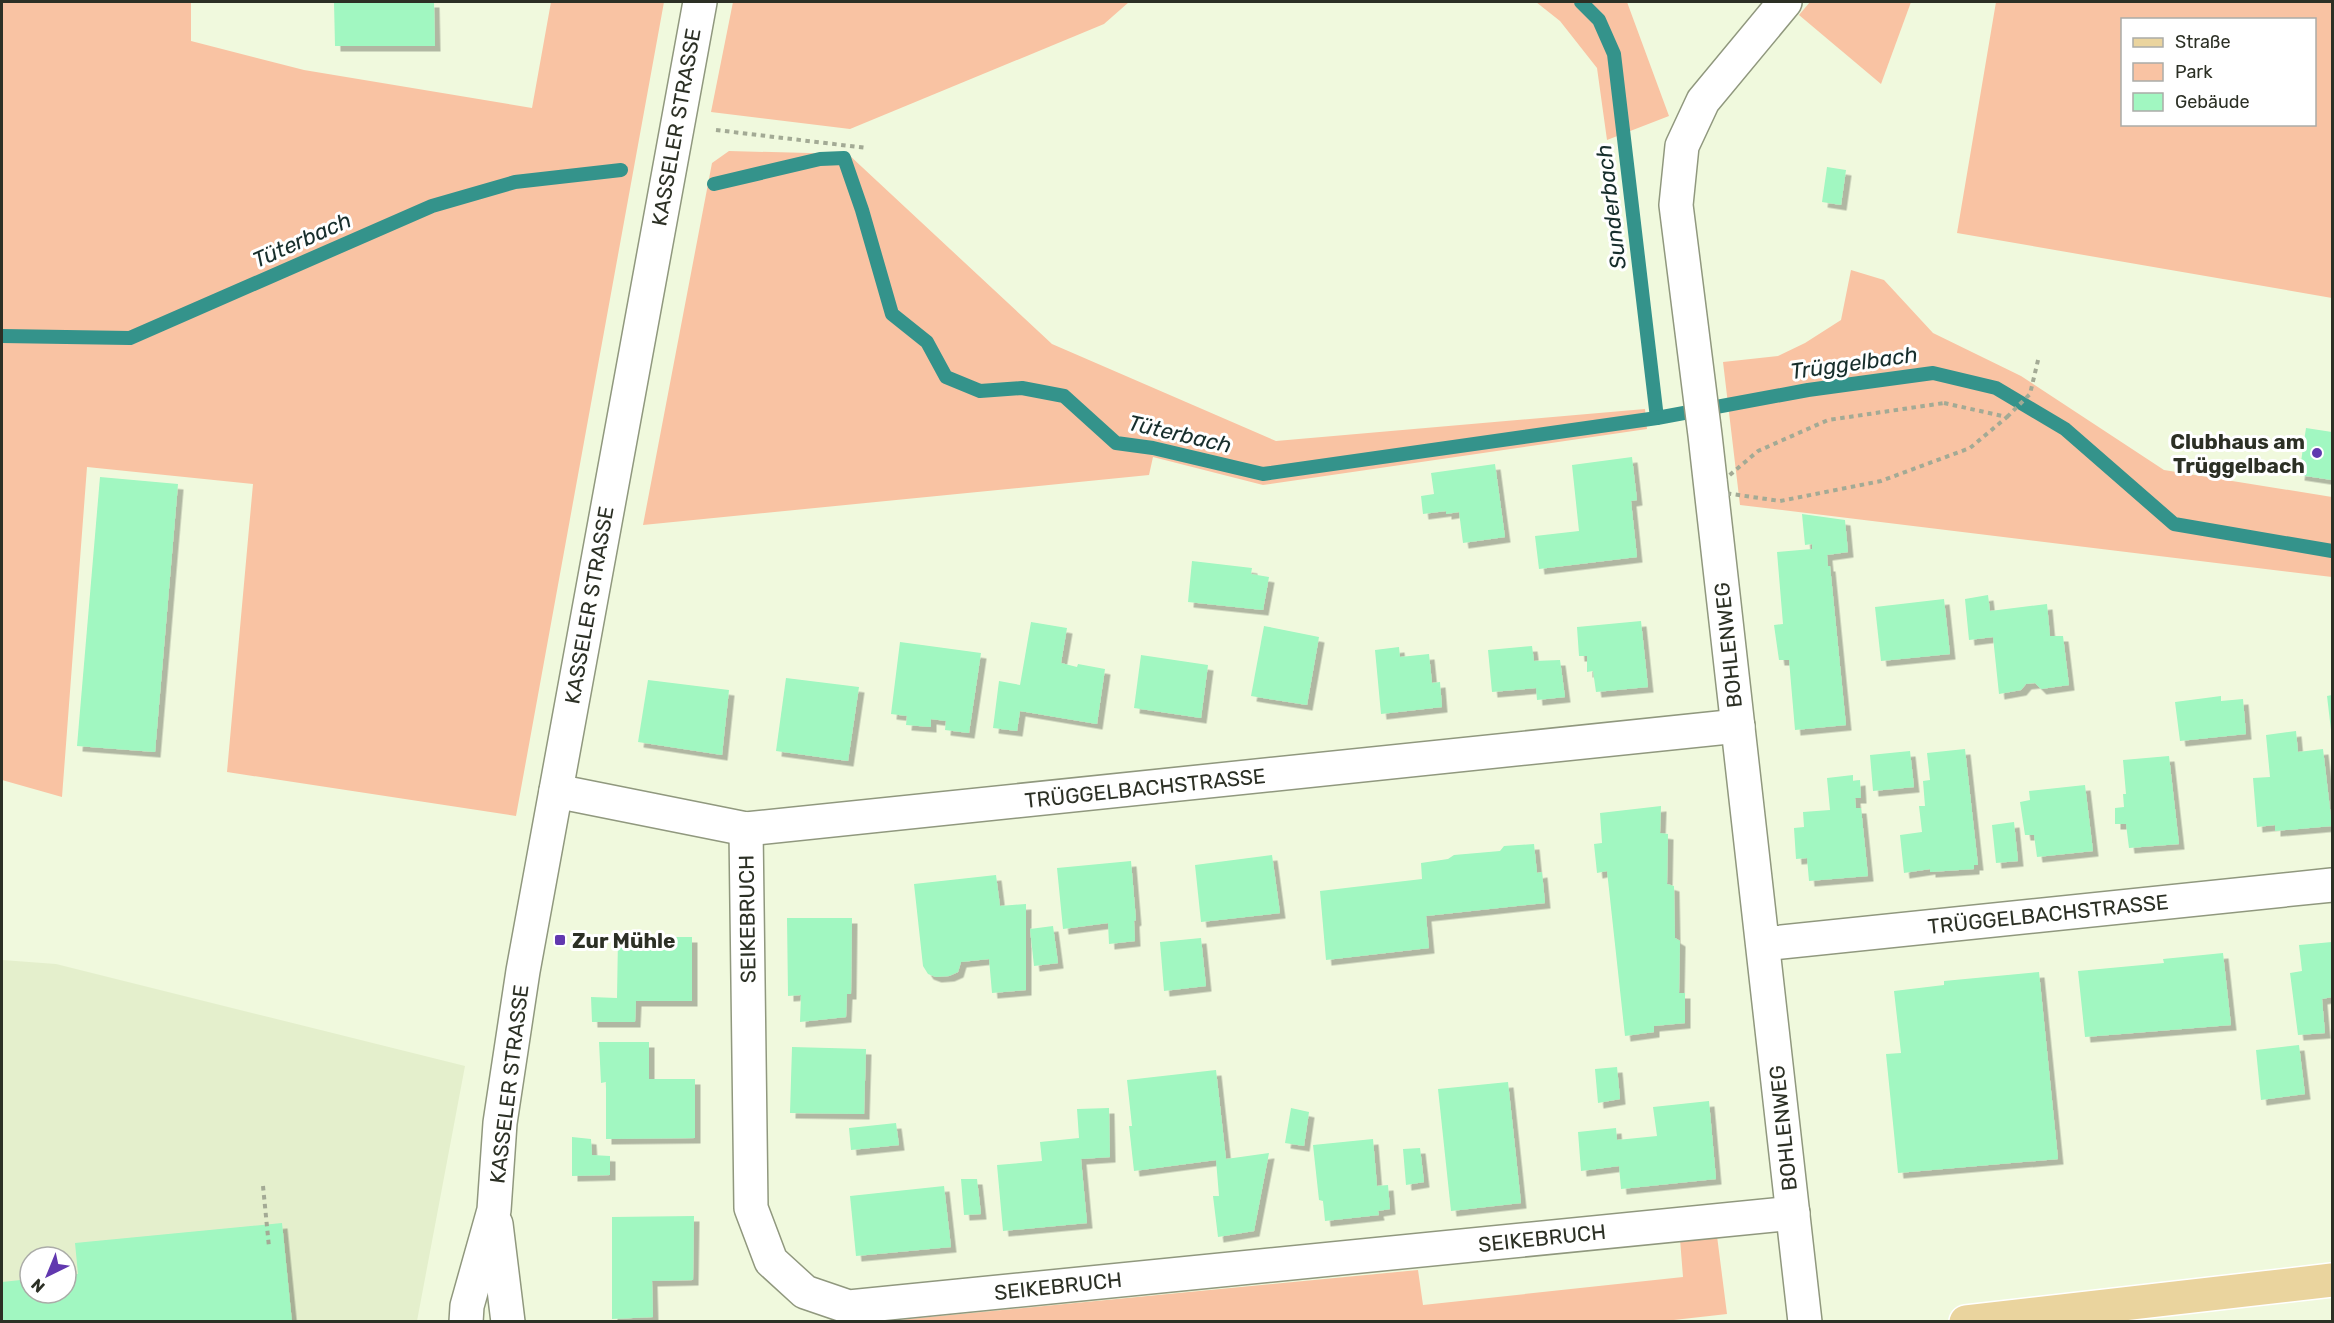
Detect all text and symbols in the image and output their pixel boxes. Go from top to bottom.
legend [2121,18,2316,126]
street label: KASSELER STRASSE [646,26,706,228]
text: Straße [2175,31,2231,53]
text: Park [2175,61,2213,83]
text: Gebäude [2175,91,2250,113]
water label: Sunderbach [1590,143,1632,271]
water label: Tüterbach [248,206,356,274]
water label: Trüggelbach [1789,341,1919,385]
water label: Tüterbach [1126,409,1234,459]
place label: Clubhaus am Trüggelbach [2170,429,2305,478]
marker: Clubhaus am Trüggelbach [2310,446,2324,460]
street label: KASSELER STRASSE [559,504,619,706]
street label: BOHLENWEG [1709,581,1747,709]
street label: TRÜGGELBACHSTRASSE [1023,763,1267,813]
street label: SEIKEBRUCH [733,855,761,983]
street label: TRÜGGELBACHSTRASSE [1926,889,2170,939]
place label: Zur Mühle [572,928,676,953]
marker: Zur Mühle [553,933,567,947]
street label: KASSELER STRASSE [484,983,534,1185]
street label: BOHLENWEG [1764,1064,1802,1192]
street label: SEIKEBRUCH [1477,1219,1607,1257]
north arrow [18,1245,78,1305]
street label: SEIKEBRUCH [993,1267,1123,1305]
text: N [27,1275,49,1296]

